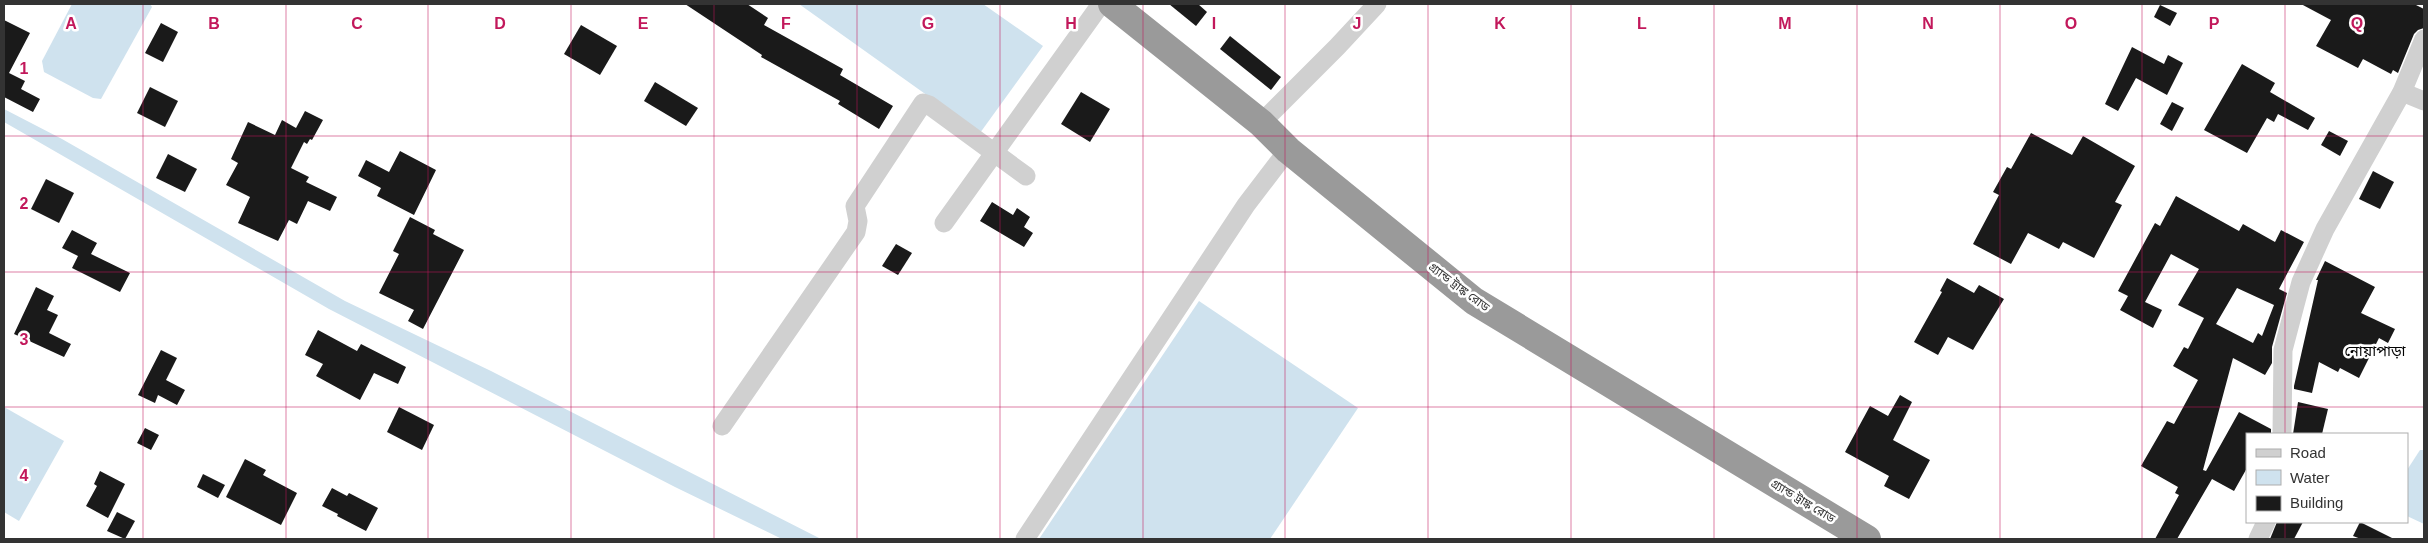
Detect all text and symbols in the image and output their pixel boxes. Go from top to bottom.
text: A [65,15,77,32]
text: B [208,15,220,32]
text: C [351,15,363,32]
text: D [494,15,506,32]
text: E [638,15,649,32]
text: F [781,15,791,32]
text: G [922,15,934,32]
text: H [1065,15,1077,32]
text: I [1212,15,1216,32]
text: J [1353,15,1361,32]
text: K [1494,15,1506,32]
text: L [1637,15,1647,32]
text: M [1778,15,1792,32]
text: N [1922,15,1934,32]
text: O [2065,15,2077,32]
text: P [2209,15,2220,32]
text: Q [2351,15,2363,32]
text: 1 [20,60,29,77]
text: 2 [20,195,29,212]
street label: গ্র্যান্ড ট্রাঙ্ক রোড [1426,259,1493,315]
text: 3 [20,331,29,348]
district label: নোয়াপাড়া [2344,342,2407,359]
legend [2246,433,2408,523]
text: Road [2290,444,2326,461]
text: 4 [20,467,29,484]
text: Water [2290,469,2329,486]
street label: গ্র্যান্ড ট্রাঙ্ক রোড [1768,476,1839,526]
text: Building [2290,494,2343,511]

